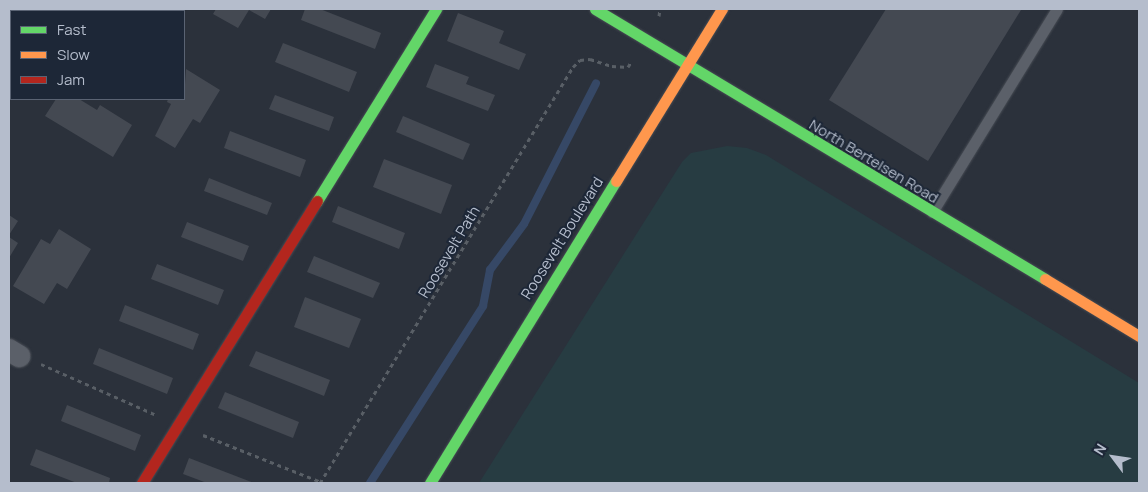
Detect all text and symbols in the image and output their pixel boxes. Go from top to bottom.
legend [10,10,185,100]
text: Fast [57,19,86,40]
text: Slow [57,44,90,65]
text: Jam [57,69,85,90]
street label: North Bertelsen Road [806,115,942,207]
street label: Roosevelt Boulevard [517,174,607,302]
street label: Roosevelt Path [414,203,484,301]
north arrow [1088,432,1138,482]
text: N [1089,440,1110,458]

